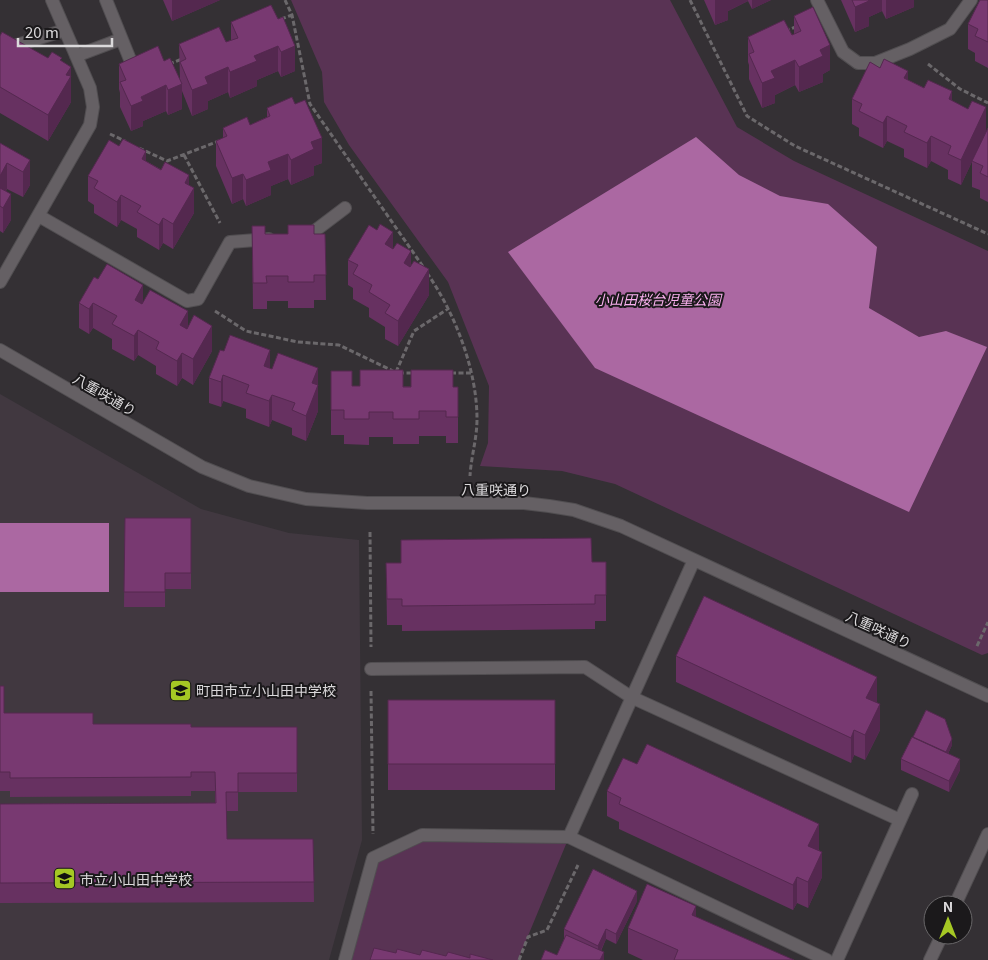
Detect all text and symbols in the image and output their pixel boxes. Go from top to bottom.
scale bar [18,15,111,47]
text: 20 m [25,21,59,42]
park label: 小山田桜台児童公園 [595,289,723,309]
street label: 八重咲通り [70,368,140,420]
street label: 八重咲通り [461,478,531,500]
street label: 八重咲通り [843,605,915,653]
school or university icon: 町田市立小山田中学校 [168,678,192,702]
place label: 町田市立小山田中学校 [196,680,336,700]
school or university icon: 市立小山田中学校 [52,867,76,891]
place label: 市立小山田中学校 [80,869,192,889]
north arrow [923,895,973,945]
text: N [943,896,953,916]

